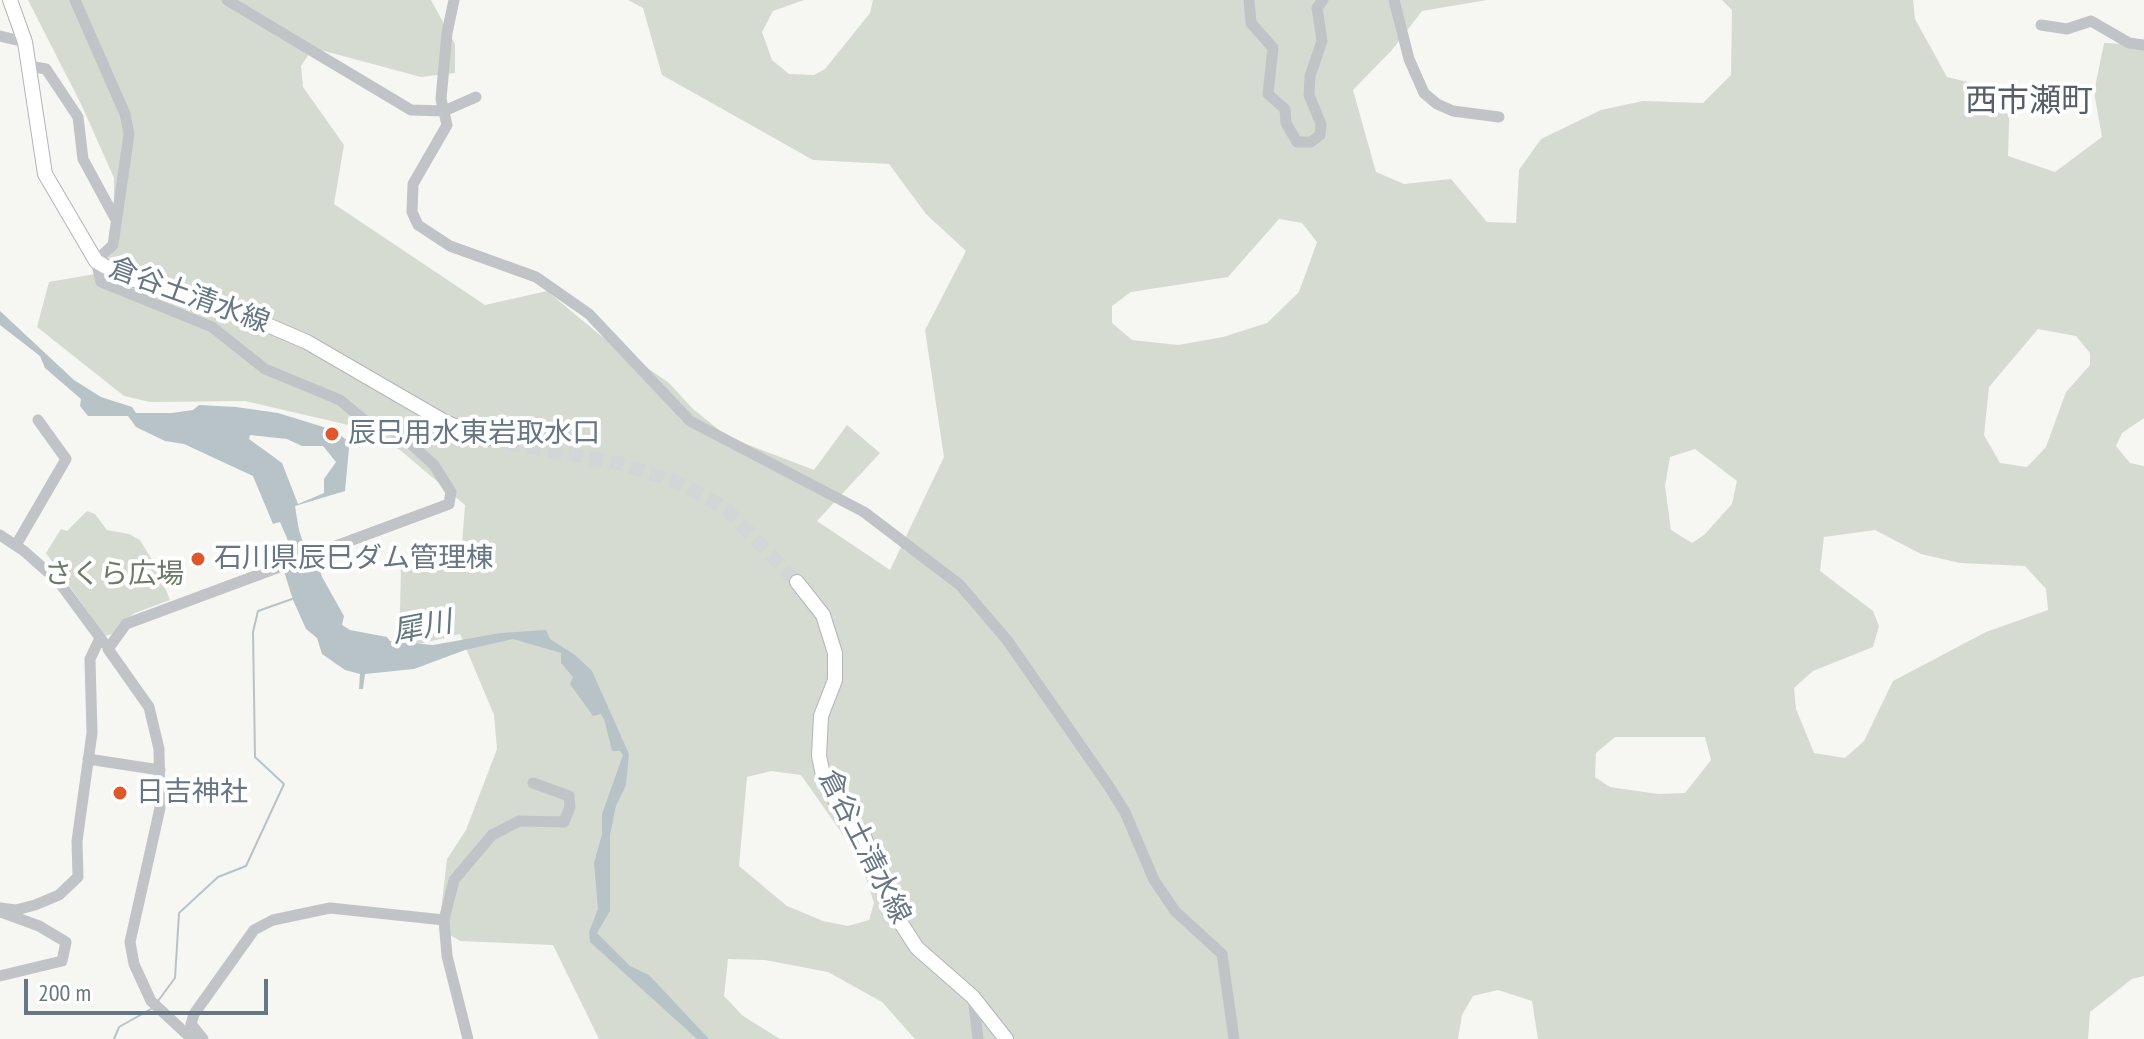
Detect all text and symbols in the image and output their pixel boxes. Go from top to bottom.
district label: 西市瀬町 [1965,83,2093,121]
street label: 倉谷土清水線 [104,251,274,341]
place label: 辰巳用水東岩取水口 [348,417,600,451]
marker: 辰巳用水東岩取水口 [323,425,341,443]
place label: 石川県辰巳ダム管理棟 [214,542,494,576]
marker: 石川県辰巳ダム管理棟 [189,550,207,568]
park label: さくら広場 [44,558,184,592]
water label: 犀川 [389,605,455,651]
street label: 倉谷土清水線 [811,765,917,929]
place label: 日吉神社 [136,776,248,810]
marker: 日吉神社 [111,784,129,802]
scale bar [28,963,272,1013]
text: 200 m [38,977,91,1008]

